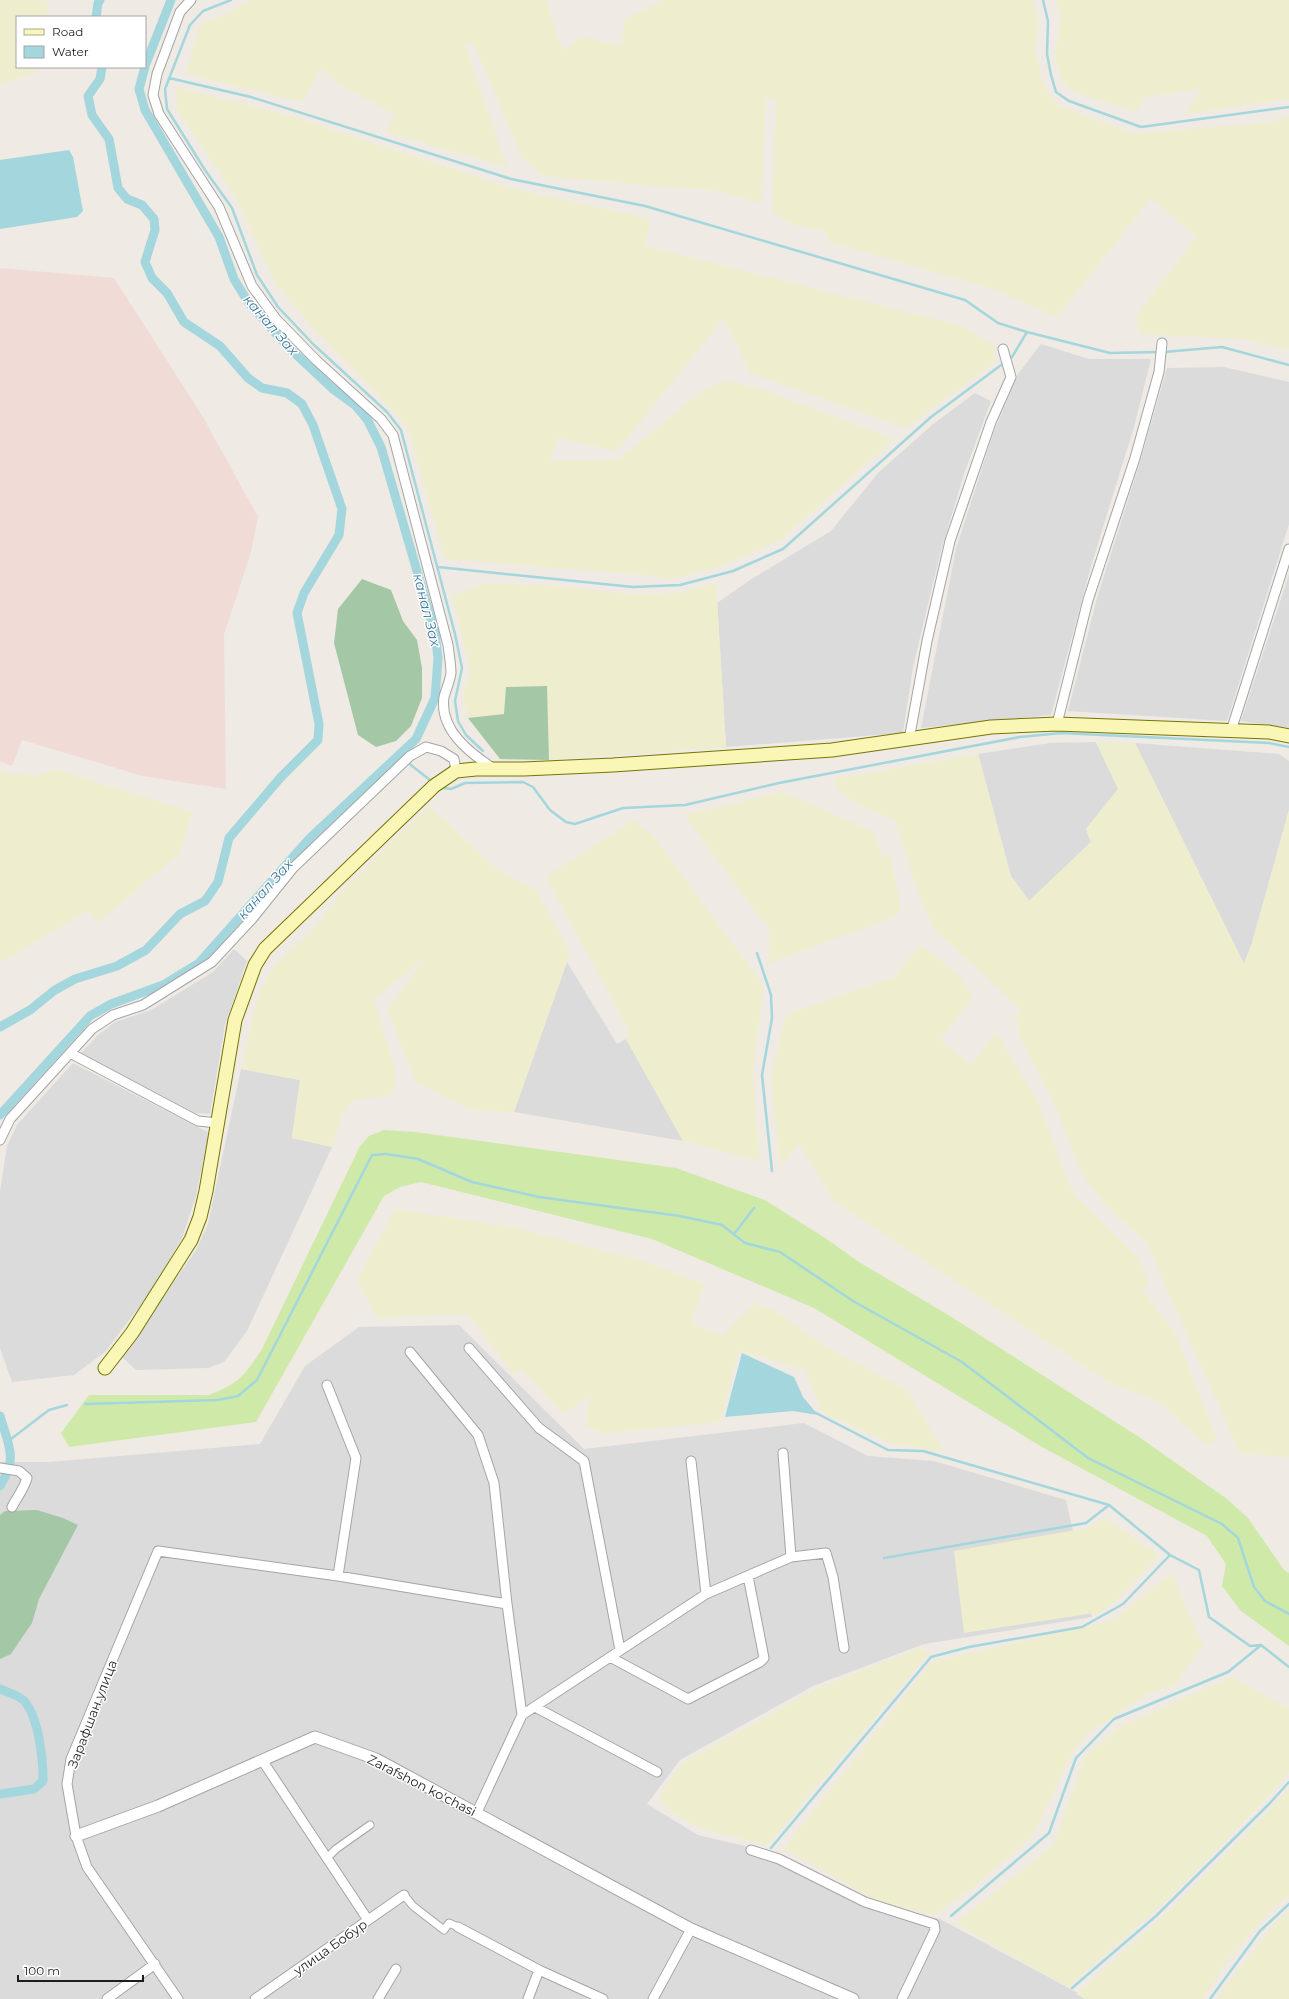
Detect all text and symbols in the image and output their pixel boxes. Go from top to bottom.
legend [16,16,146,68]
text: Road [52,24,83,39]
text: Water [52,44,89,59]
water label: канал Зах [240,291,303,360]
water label: канал Зах [409,572,445,649]
water label: канал Зах [233,855,297,923]
street label: Зарафшан улица [64,1658,120,1770]
street label: Zarafshon ko'chasi [365,1751,479,1819]
street label: улица Бобур [289,1916,370,1979]
scale bar [18,1957,143,1983]
text: 100 m [24,1963,60,1978]

